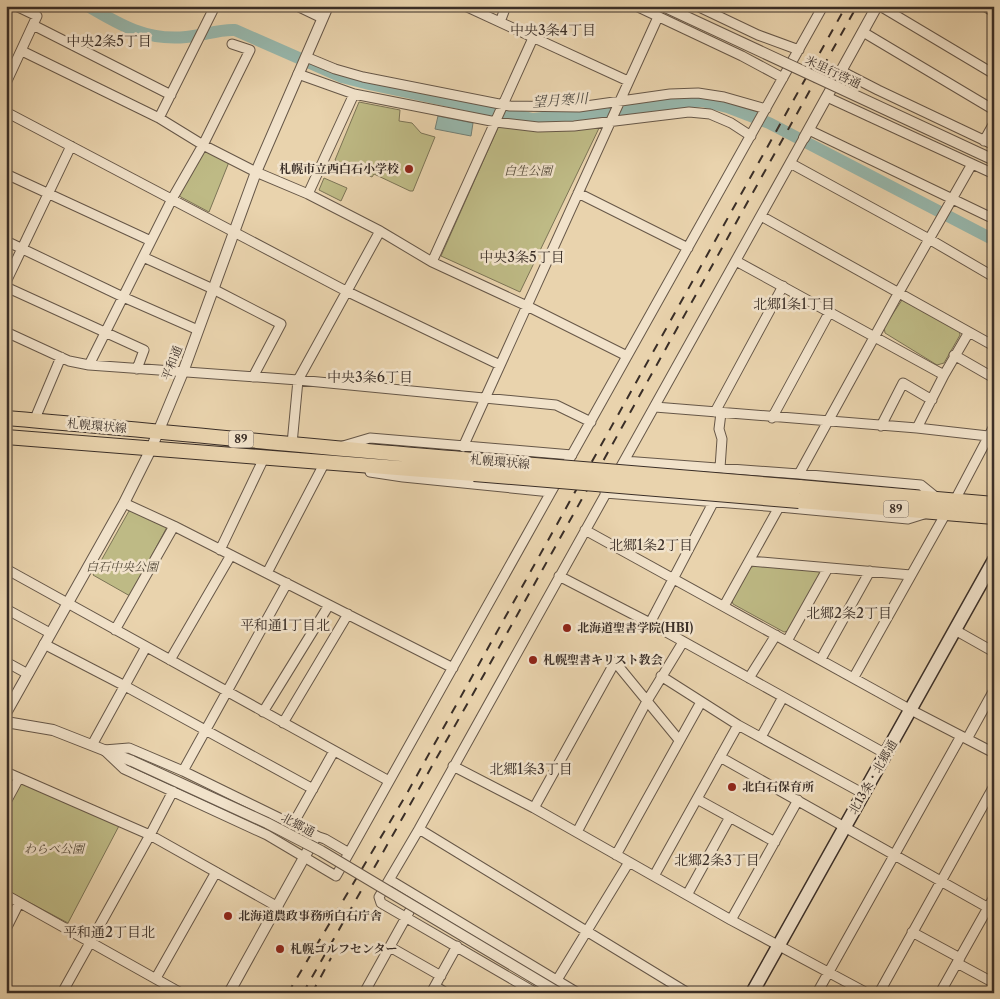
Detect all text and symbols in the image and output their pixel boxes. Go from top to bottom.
district label: 中央3条4丁目 [510,21,596,39]
district label: 中央2条5丁目 [66,32,152,50]
street label: 米里行啓通 [803,52,864,91]
water label: 望月寒川 [531,89,591,111]
place label: 札幌市立西白石小学校 [279,161,399,176]
marker: 札幌市立西白石小学校 [403,163,415,175]
park label: 白生公園 [504,163,554,178]
district label: 中央3条5丁目 [479,248,565,266]
district label: 北郷1条1丁目 [753,295,835,313]
street label: 平和通 [158,343,185,382]
district label: 中央3条6丁目 [327,368,413,386]
street label: 札幌環状線 [66,415,128,436]
road number: 89 [228,430,254,448]
street label: 札幌環状線 [469,451,531,472]
road number: 89 [884,500,908,518]
district label: 北郷1条2丁目 [609,536,693,554]
park label: 白石中央公園 [86,559,160,574]
district label: 北郷2条2丁目 [806,604,892,622]
district label: 平和通1丁目北 [240,616,330,634]
place label: 北海道聖書学院(HBI) [577,620,694,635]
marker: 北海道聖書学院(HBI) [561,622,573,634]
place label: 札幌聖書キリスト教会 [543,652,663,667]
marker: 札幌聖書キリスト教会 [527,654,539,666]
street label: 北13条・北郷通 [845,737,900,817]
district label: 北郷1条3丁目 [489,760,573,778]
place label: 北白石保育所 [742,779,814,794]
marker: 北白石保育所 [726,781,738,793]
street label: 北郷通 [279,809,318,840]
park label: わらべ公園 [24,841,86,856]
district label: 北郷2条3丁目 [674,851,760,869]
place label: 北海道農政事務所白石庁舎 [238,908,382,923]
marker: 北海道農政事務所白石庁舎 [222,910,234,922]
district label: 平和通2丁目北 [63,923,155,941]
place label: 札幌ゴルフセンター [290,941,397,956]
marker: 札幌ゴルフセンター [274,943,286,955]

